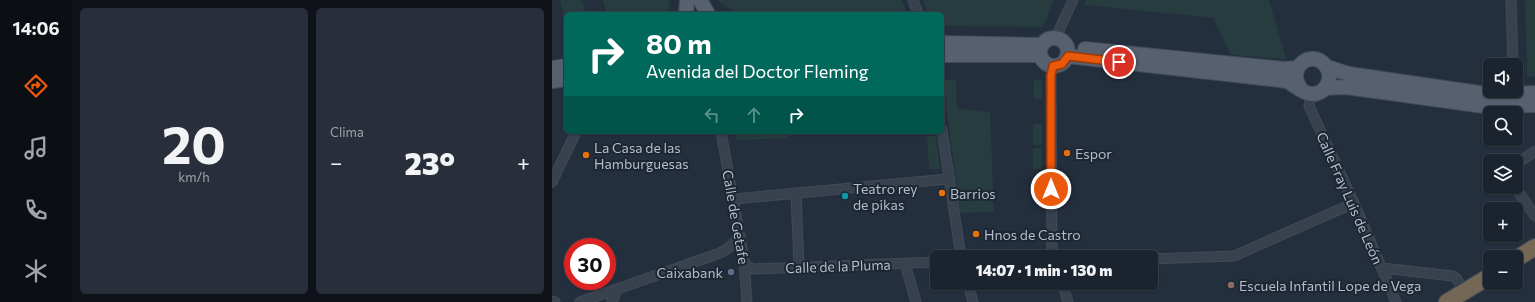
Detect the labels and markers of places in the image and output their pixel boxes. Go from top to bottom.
pin [1102,45,1136,79]
place label: La Casa de las Hamburguesas [594,139,689,172]
place label: Espor [1075,145,1112,162]
marker: Espor [1062,148,1072,158]
marker: La Casa de las Hamburguesas [581,150,591,160]
place label: Teatro rey de pikas [853,180,918,213]
place label: Barrios [950,185,996,202]
marker: Barrios [937,188,947,198]
marker: Teatro rey de pikas [840,191,850,201]
place label: Hnos de Castro [984,226,1081,243]
marker: Hnos de Castro [971,229,981,239]
place label: Caixabank [657,264,723,281]
marker: Caixabank [726,267,736,277]
place label: Escuela Infantil Lope de Vega [1239,277,1421,294]
marker: Escuela Infantil Lope de Vega [1226,280,1236,290]

